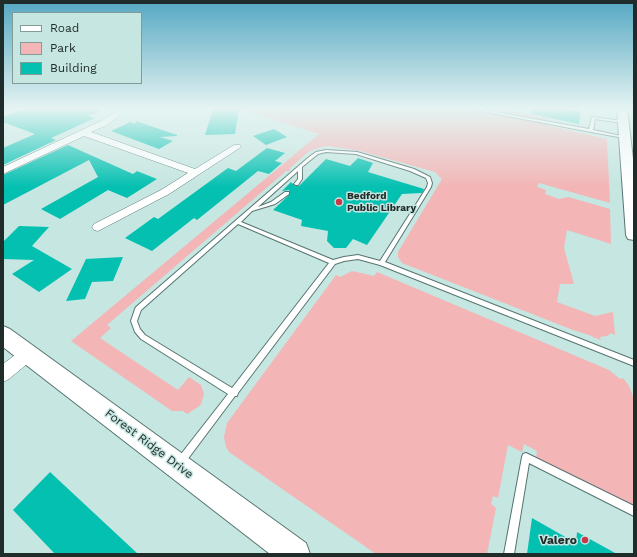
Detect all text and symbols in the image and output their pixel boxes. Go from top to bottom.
legend [12,12,142,84]
text: Road [50,21,79,35]
text: Park [50,41,76,55]
text: Building [50,61,97,75]
place label: Bedford Public Library [347,190,416,214]
marker: Bedford Public Library [334,197,344,207]
street label: Forest Ridge Drive [102,406,196,482]
place label: Valero [539,533,577,547]
marker: Valero [580,535,590,545]

